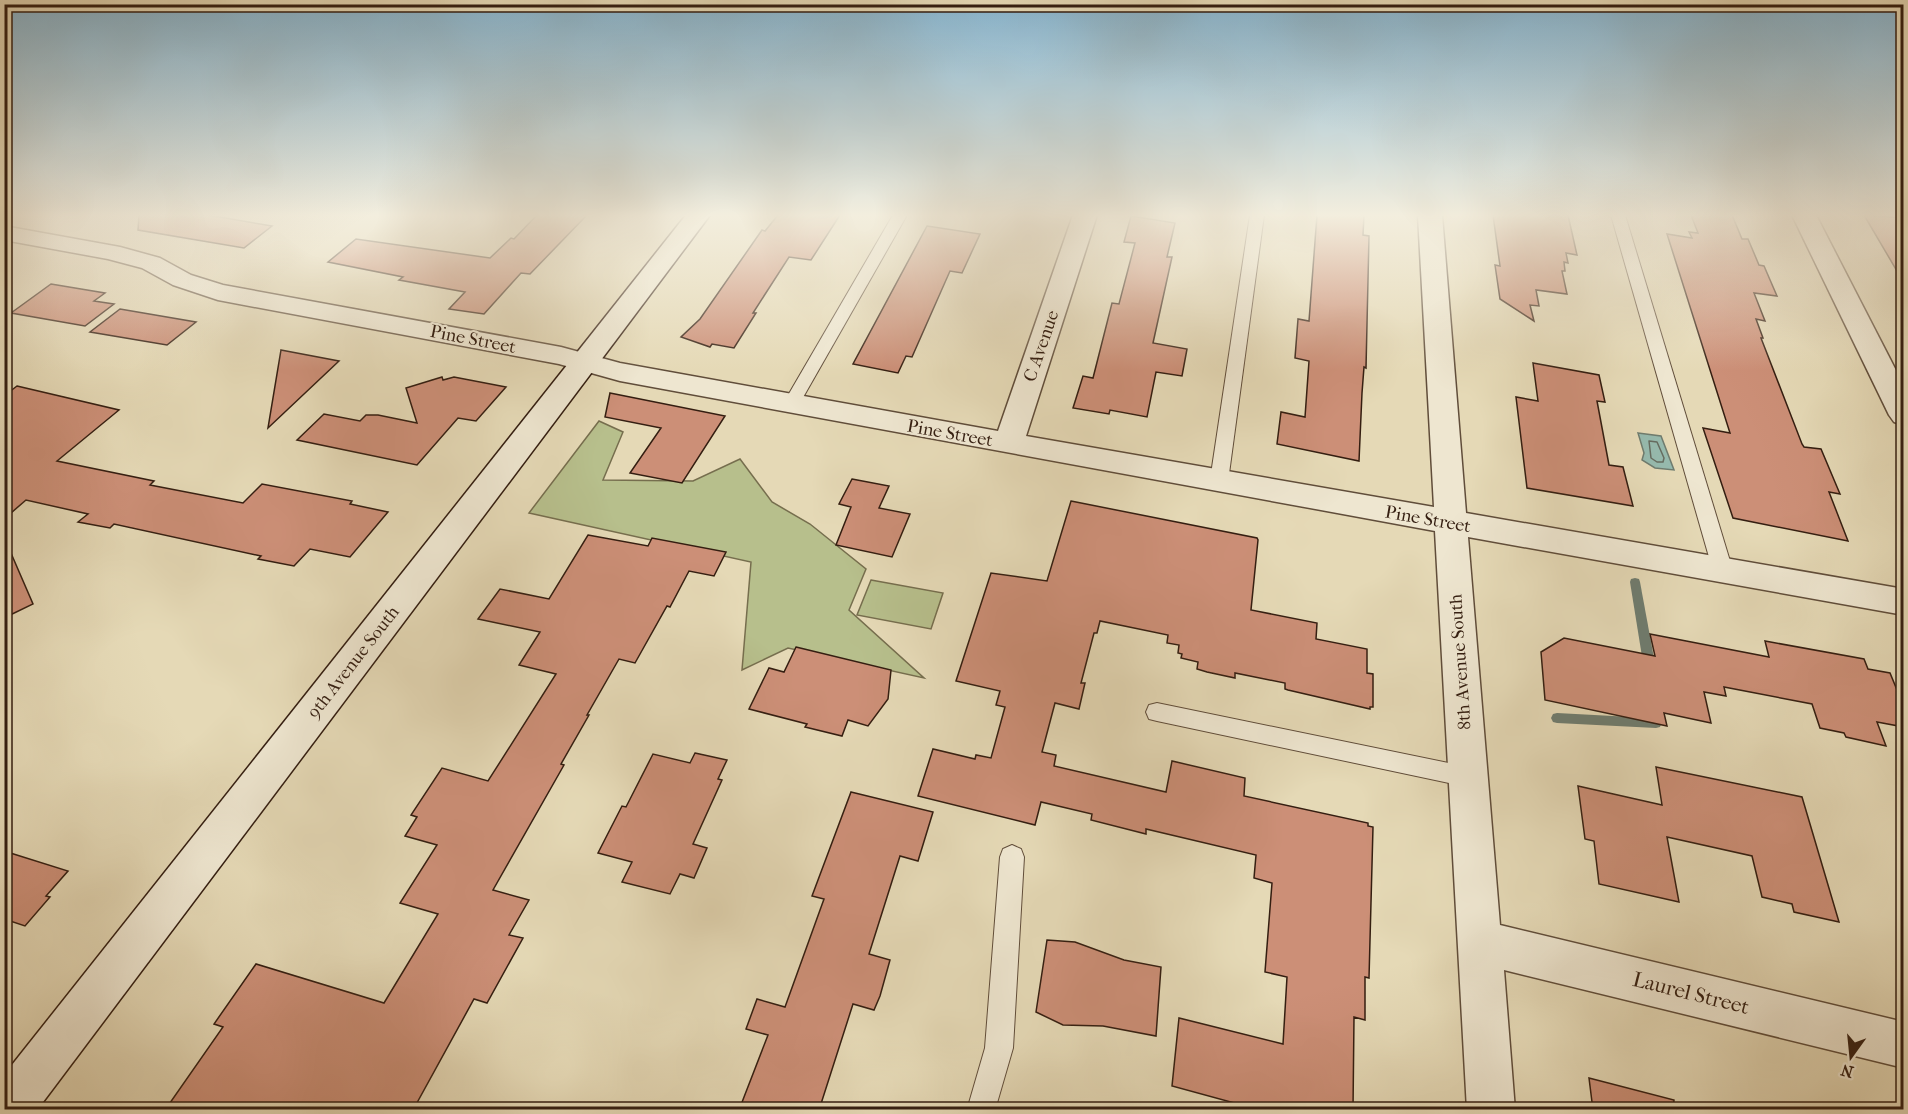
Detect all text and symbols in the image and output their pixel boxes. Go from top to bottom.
street label: C Avenue [1019,308,1063,385]
street label: Pine Street [428,321,518,358]
street label: Pine Street [905,416,995,451]
street label: Pine Street [1383,502,1473,537]
street label: 8th Avenue South [1445,593,1476,731]
street label: 9th Avenue South [303,602,404,723]
street label: Laurel Street [1630,967,1752,1019]
north arrow [1821,1027,1881,1087]
text: N [1838,1060,1856,1082]

